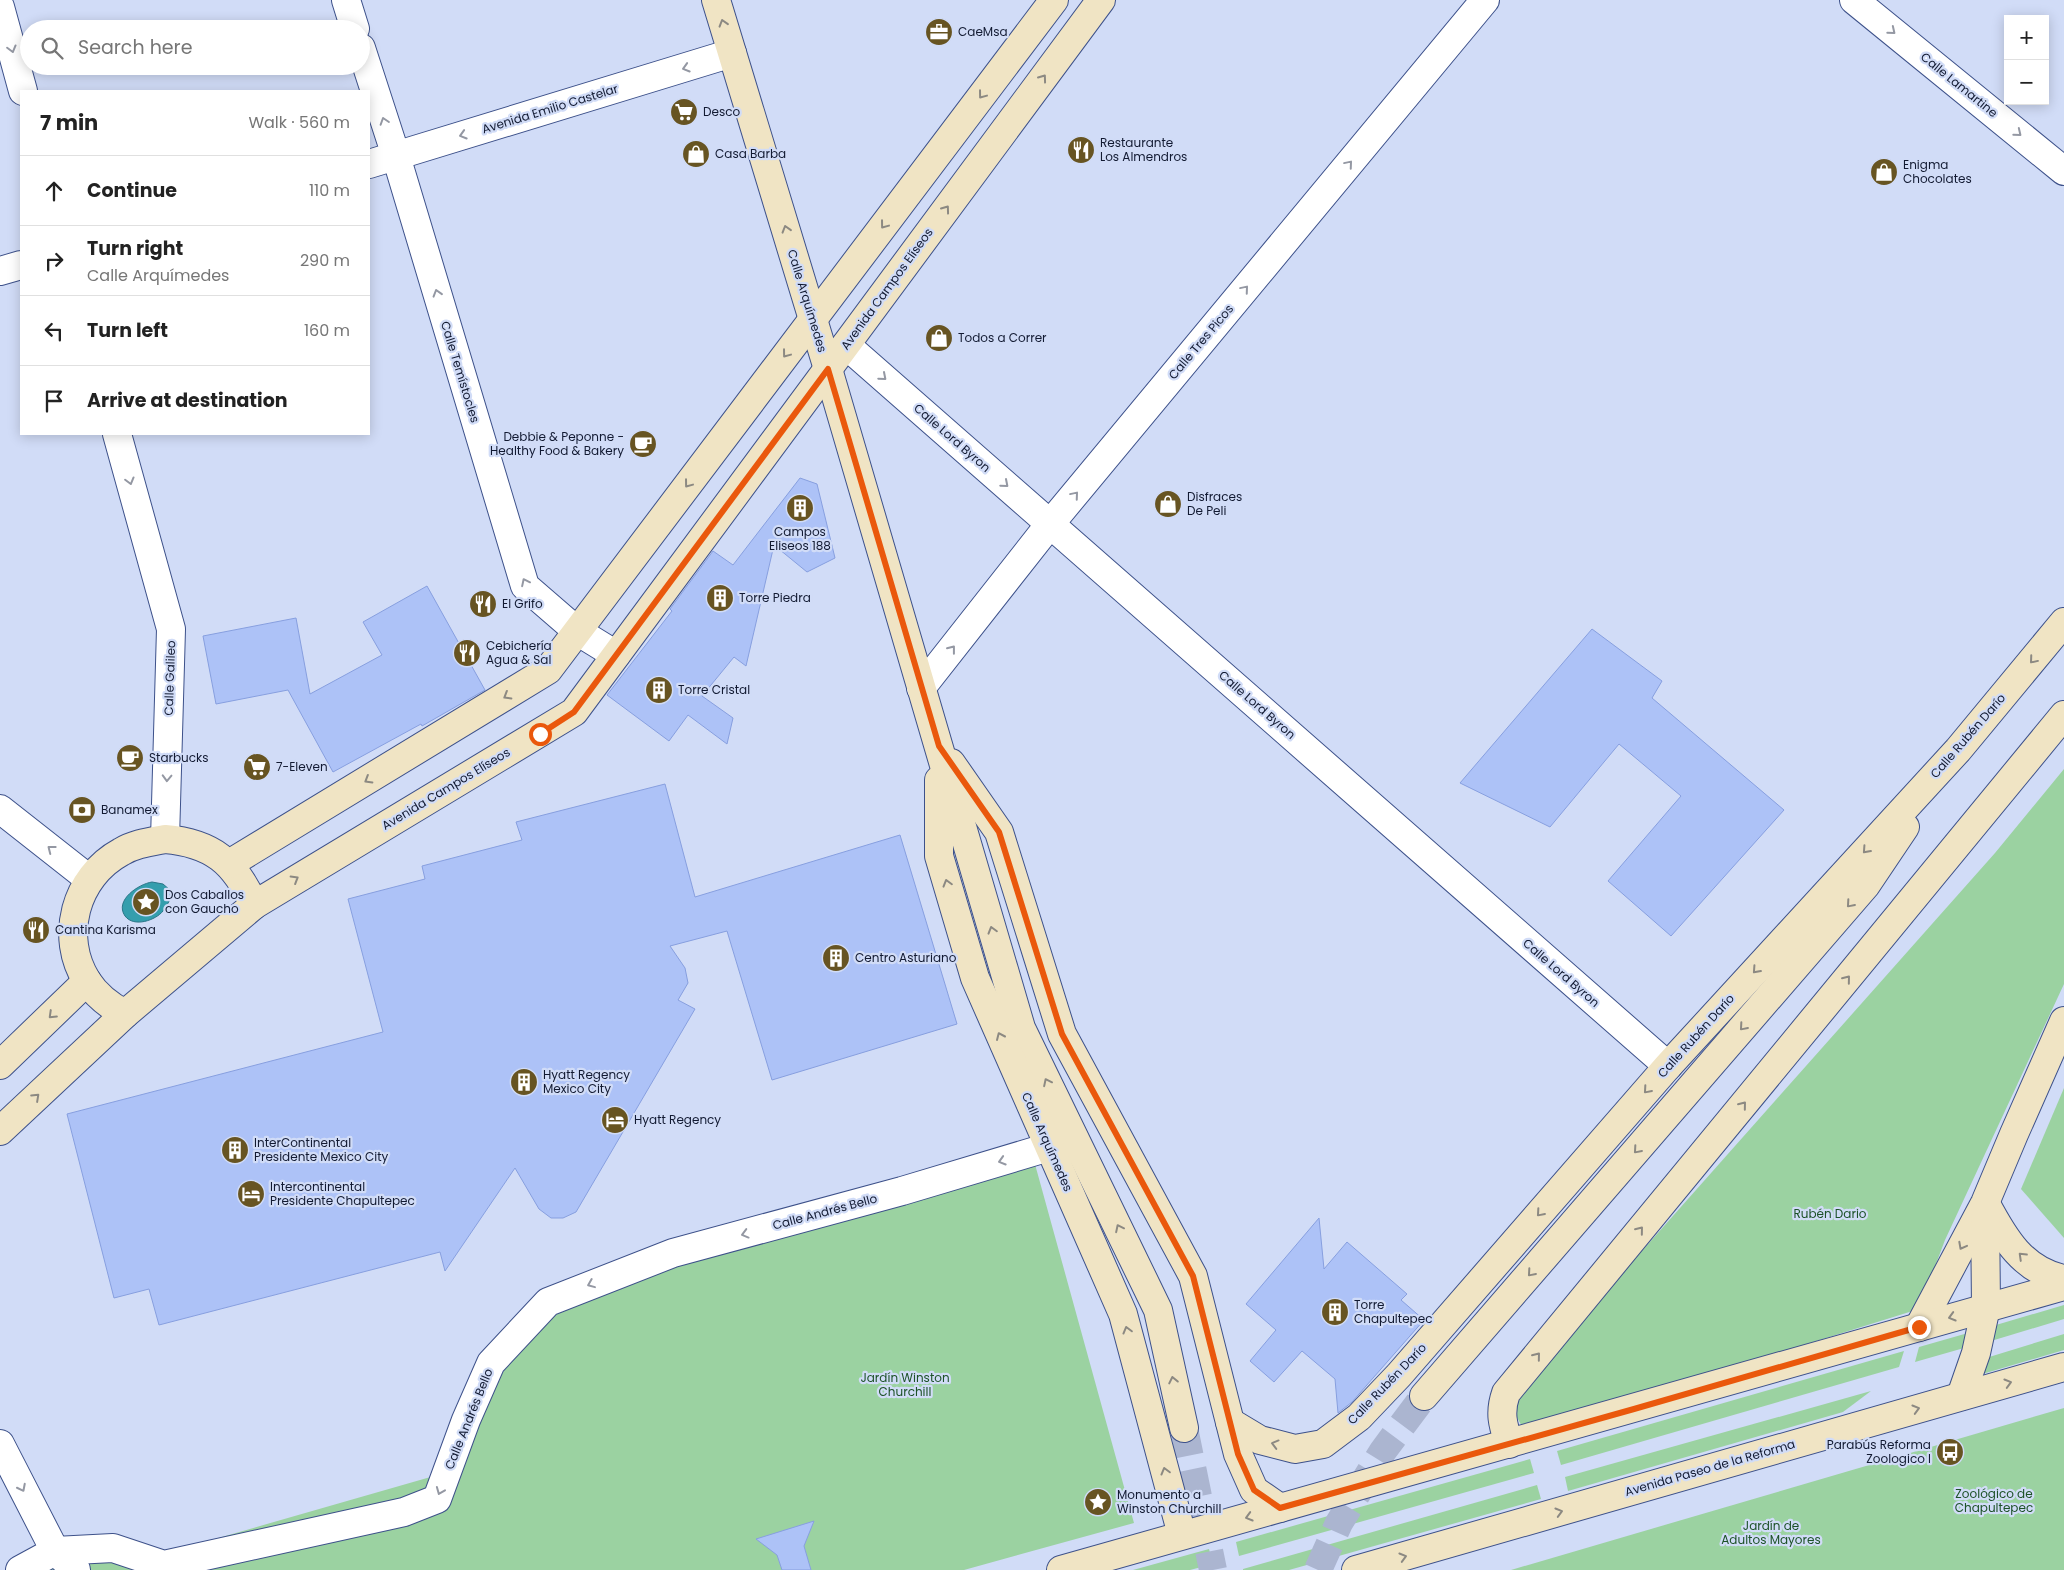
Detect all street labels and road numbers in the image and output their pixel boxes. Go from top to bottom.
street label: Calle Lamartine [1917,48,2001,121]
street label: Avenida Emilio Castelar [480,80,621,137]
street label: Avenida Campos Elíseos [837,224,937,353]
street label: Calle Arquímedes [784,247,831,354]
street label: Calle Tres Picos [1164,301,1237,383]
street label: Calle Temístocles [437,319,484,425]
street label: Calle Lord Byron [910,400,994,476]
street label: Calle Galileo [160,640,179,716]
street label: Calle Lord Byron [1215,667,1299,743]
street label: Calle Rubén Darío [1926,689,2009,782]
street label: Avenida Campos Elíseos [378,743,513,834]
street label: Calle Lord Byron [1519,935,1603,1011]
street label: Calle Rubén Darío [1653,990,1738,1081]
street label: Calle Arquímedes [1018,1090,1077,1194]
street label: Calle Andrés Bello [771,1189,879,1234]
street label: Calle Rubén Darío [1343,1339,1430,1428]
street label: Calle Andrés Bello [441,1365,497,1472]
street label: Avenida Paseo de la Reforma [1623,1435,1797,1500]

